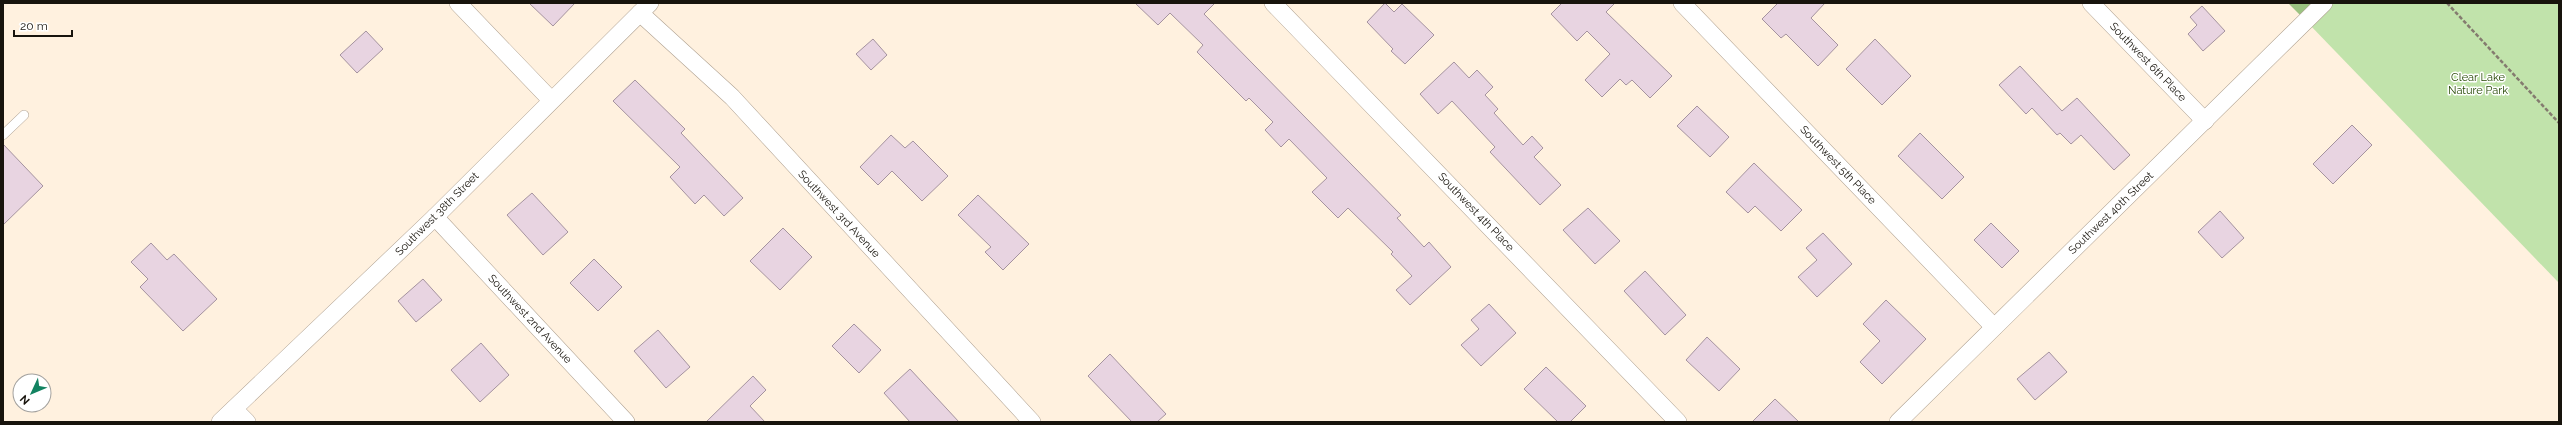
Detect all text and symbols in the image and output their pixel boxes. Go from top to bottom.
scale bar [14,12,72,38]
text: 20 m [20,19,48,33]
street label: Southwest 6th Place [2107,20,2189,105]
park label: Clear Lake Nature Park [2448,71,2508,97]
street label: Southwest 5th Place [1797,123,1879,207]
street label: Southwest 3rd Avenue [795,168,883,261]
street label: Southwest 38th Street [393,169,482,258]
street label: Southwest 40th Street [2066,169,2156,257]
street label: Southwest 4th Place [1435,170,1517,254]
street label: Southwest 2nd Avenue [485,272,575,367]
north arrow [12,373,52,413]
text: N [18,392,33,407]

